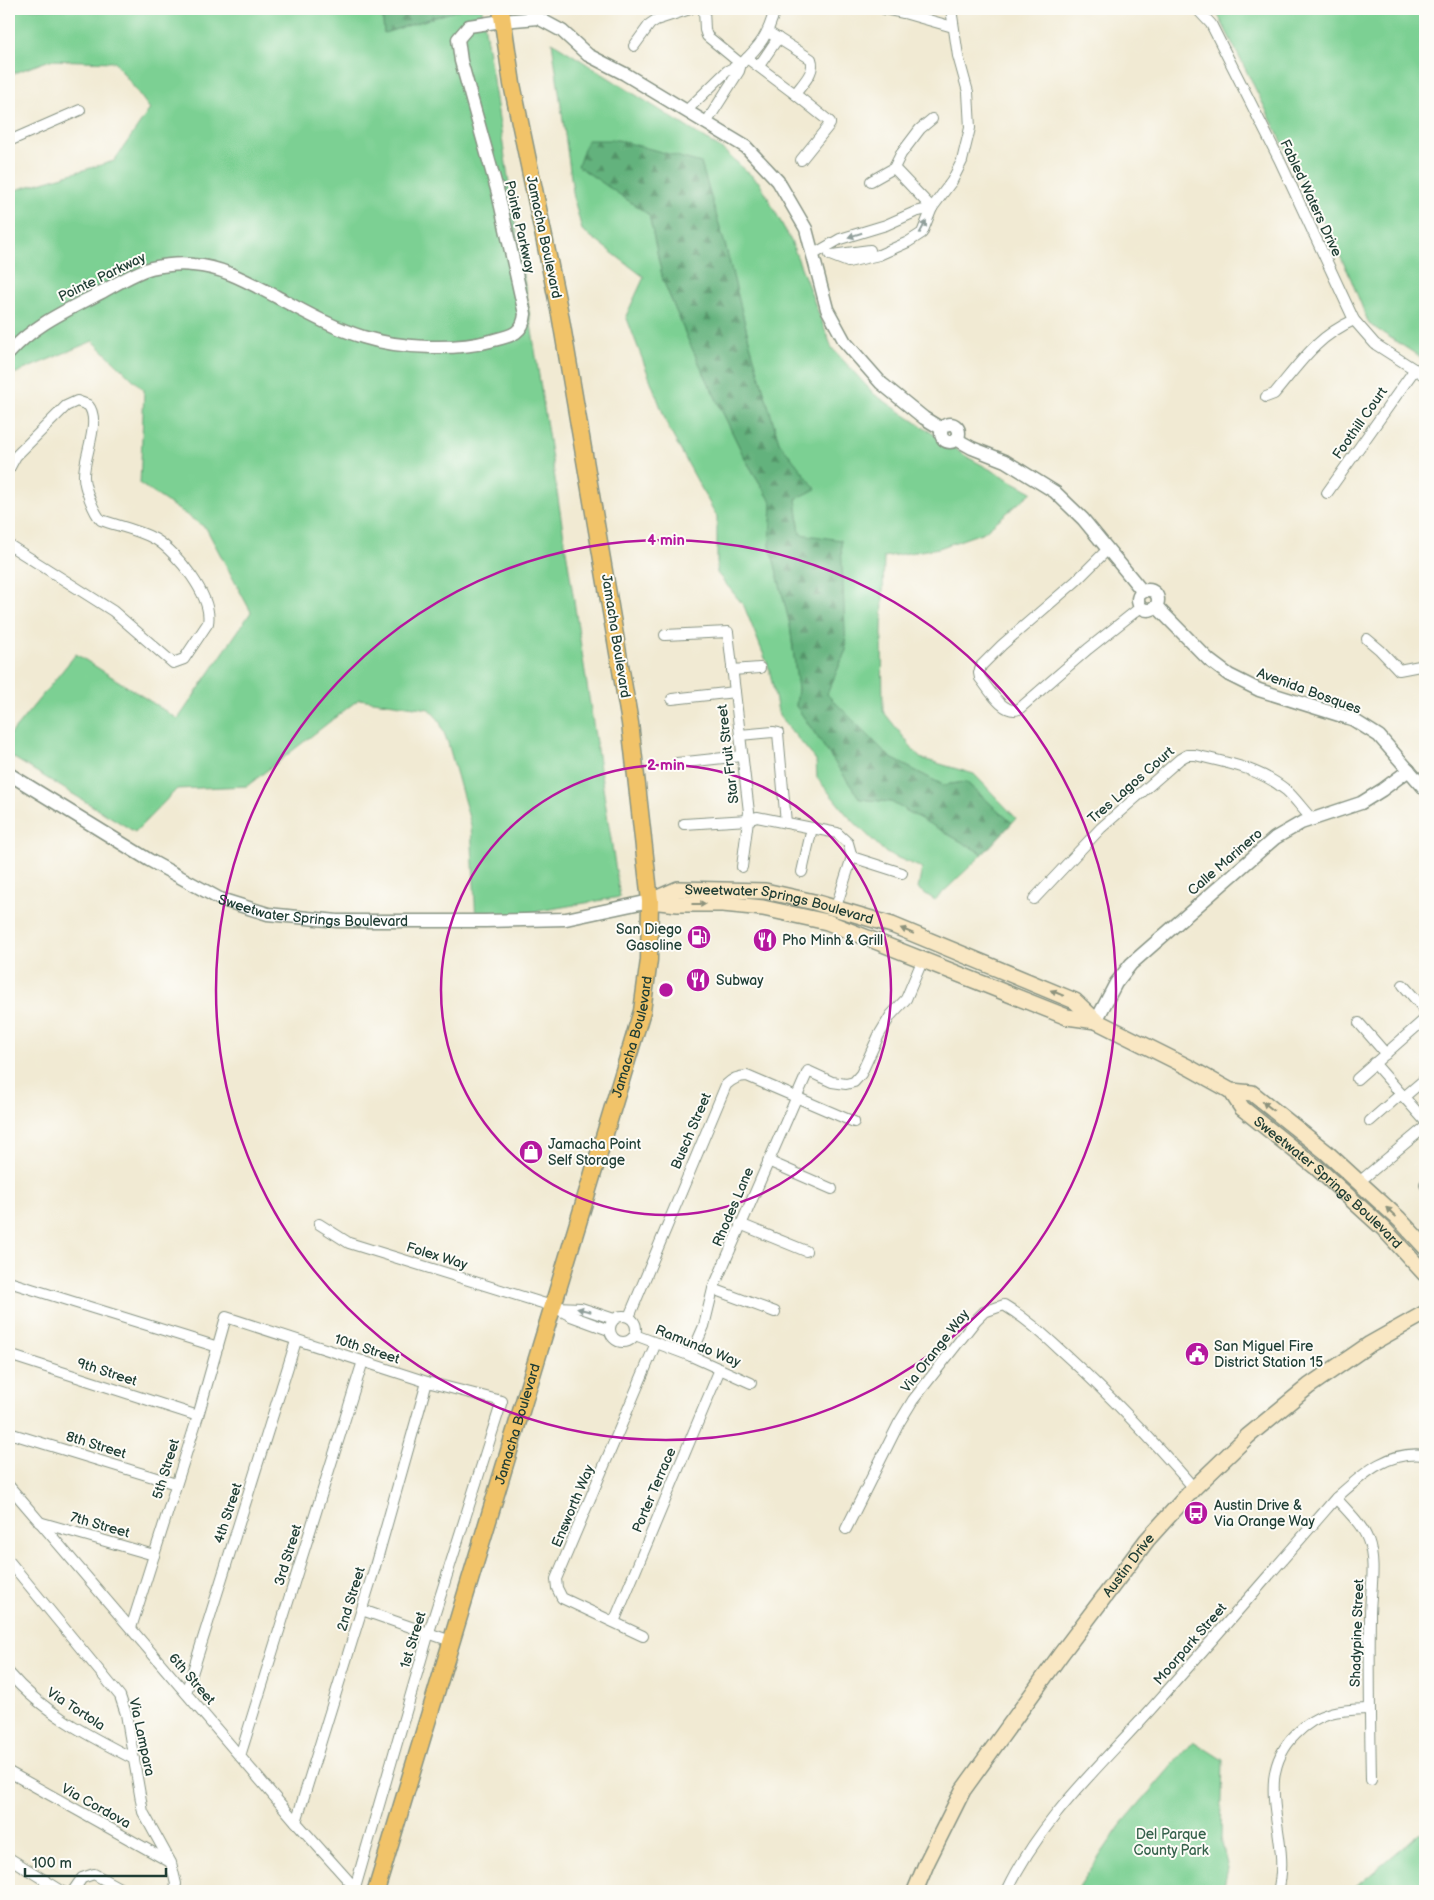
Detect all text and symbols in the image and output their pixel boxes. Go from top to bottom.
street label: Fabled Waters Drive [1276,137,1346,259]
street label: Jamacha Boulevard [523,174,565,300]
street label: Pointe Parkway [501,179,539,276]
one-way arrow [919,220,927,235]
one-way arrow [847,231,862,239]
street label: Pointe Parkway [56,248,149,305]
street label: Foothill Court [1329,383,1391,462]
text: 4 min [647,531,685,550]
street label: Jamacha Boulevard [598,573,634,699]
street label: Avenida Bosques [1255,664,1363,718]
street label: Star Fruit Street [713,703,743,805]
street label: Tres Lagos Court [1084,742,1178,827]
text: 2 min [647,756,685,775]
street label: Calle Marinero [1184,825,1266,899]
street label: Sweetwater Springs Boulevard [684,881,875,928]
street label: Sweetwater Springs Boulevard [216,890,408,930]
one-way arrow [691,900,707,908]
place label: San Diego Gasoline [616,921,682,954]
fuel station icon: San Diego Gasoline [686,924,712,950]
one-way arrow [900,926,914,934]
restaurant icon: Pho Minh & Grill [752,927,778,953]
place label: Pho Minh & Grill [782,932,883,949]
restaurant icon: Subway [685,967,711,993]
place label: Subway [716,972,764,989]
street label: Jamacha Boulevard [608,975,655,1100]
centre of rings [657,981,675,999]
one-way arrow [1049,989,1064,997]
street label: Busch Street [667,1090,715,1172]
one-way arrow [1262,1101,1275,1112]
street label: Sweetwater Springs Boulevard [1250,1112,1406,1252]
place label: Jamacha Point Self Storage [548,1136,642,1169]
shop icon: Jamacha Point Self Storage [518,1139,544,1165]
street label: Rhodes Lane [709,1165,757,1249]
one-way arrow [1386,1206,1398,1218]
street label: Folex Way [404,1239,470,1274]
one-way arrow [576,1306,591,1314]
street label: Via Orange Way [897,1306,973,1396]
street label: Ramundo Way [653,1321,744,1371]
street label: 10th Street [332,1330,402,1368]
place label: San Miguel Fire District Station 15 [1214,1338,1323,1371]
public building icon: San Miguel Fire District Station 15 [1184,1341,1210,1367]
street label: 9th Street [75,1354,140,1390]
street label: Jamacha Boulevard [491,1361,543,1486]
street label: 8th Street [64,1428,129,1462]
street label: 5th Street [149,1436,183,1501]
street label: Porter Terrace [628,1445,680,1535]
street label: Ensworth Way [548,1462,598,1550]
street label: 4th Street [210,1480,246,1545]
place label: Austin Drive & Via Orange Way [1214,1497,1315,1530]
bus stop icon: Austin Drive & Via Orange Way [1183,1500,1209,1526]
street label: 7th Street [68,1508,132,1542]
street label: 3rd Street [271,1522,306,1588]
street label: Austin Drive [1099,1530,1158,1600]
street label: 2nd Street [333,1564,369,1633]
street label: Shadypine Street [1347,1578,1367,1687]
street label: Moorpark Street [1150,1599,1231,1688]
street label: 1st Street [396,1609,430,1671]
street label: 6th Street [165,1650,219,1709]
street label: Via Tortola [44,1684,108,1734]
street label: Via Lampara [125,1696,159,1778]
street label: Via Cordova [58,1780,134,1832]
park label: Del Parque County Park [1133,1826,1209,1859]
scale bar [25,1845,166,1877]
text: 100 m [32,1854,72,1873]

